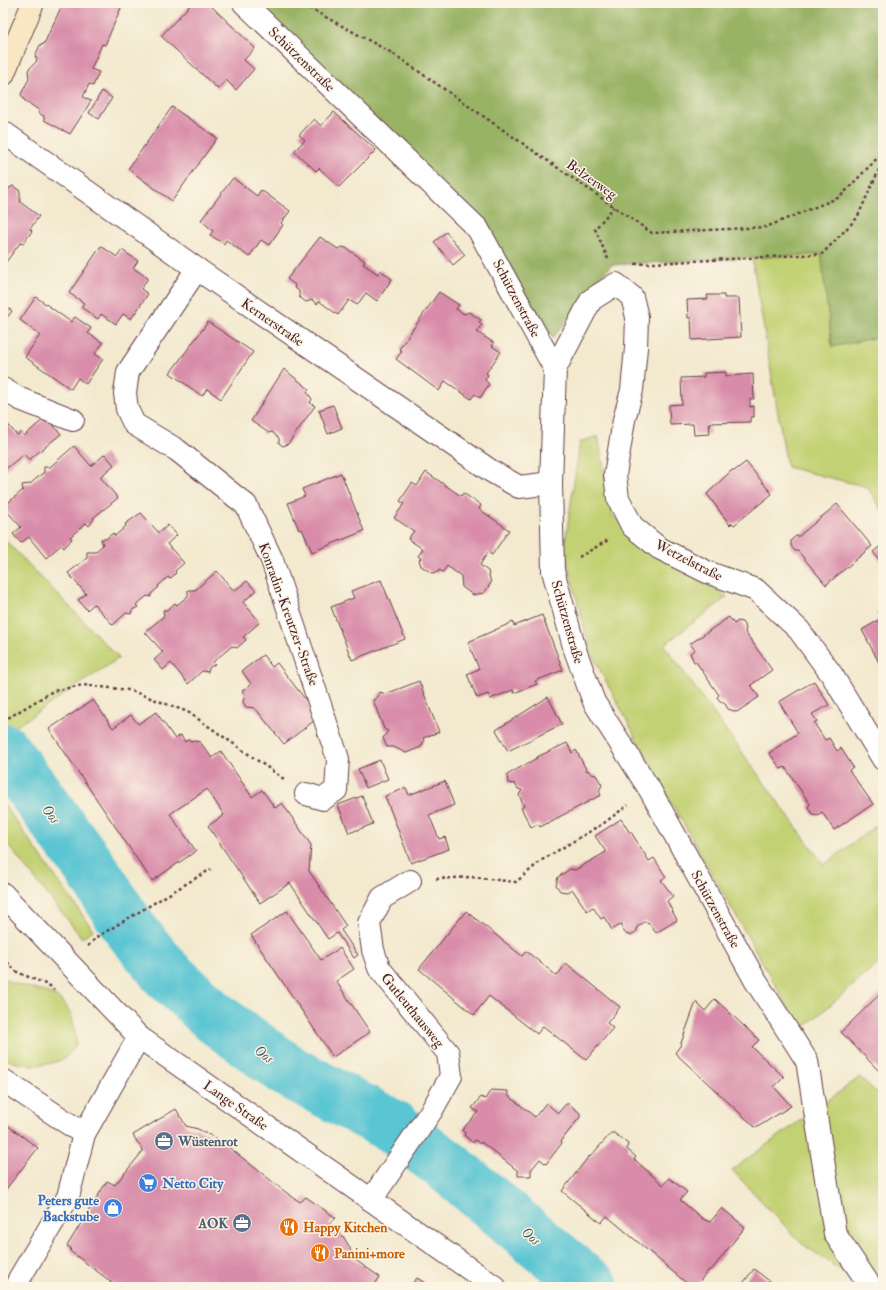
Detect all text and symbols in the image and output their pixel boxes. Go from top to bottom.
street label: Schützenstraße [265,23,339,95]
street label: Belzerweg [563,156,621,204]
street label: Schützenstraße [489,256,544,340]
street label: Kernerstraße [238,295,307,350]
street label: Wetzelstraße [651,536,725,585]
street label: Konradin-Kreutzer-Straße [255,540,322,688]
street label: Schützenstraße [548,578,588,666]
water label: Oos [37,801,65,829]
street label: Schützenstraße [687,868,744,951]
street label: Gutleuthausweg [377,970,449,1052]
water label: Oos [250,1041,278,1068]
street label: Lange Straße [200,1077,272,1134]
office icon: Wüstenrot [153,1130,175,1152]
place label: Wüstenrot [177,1133,238,1150]
supermarket icon: Netto City [137,1172,159,1194]
place label: Netto City [161,1175,224,1193]
place label: Peters gute Backstube [37,1192,99,1225]
shop icon: Peters gute Backstube [102,1197,124,1219]
office icon: AOK [231,1212,253,1234]
place label: AOK [197,1215,229,1232]
restaurant icon: Happy Kitchen [278,1216,300,1238]
place label: Happy Kitchen [303,1219,388,1237]
water label: Oos [517,1223,545,1251]
restaurant icon: Panini+more [309,1242,331,1264]
place label: Panini+more [334,1245,405,1262]

